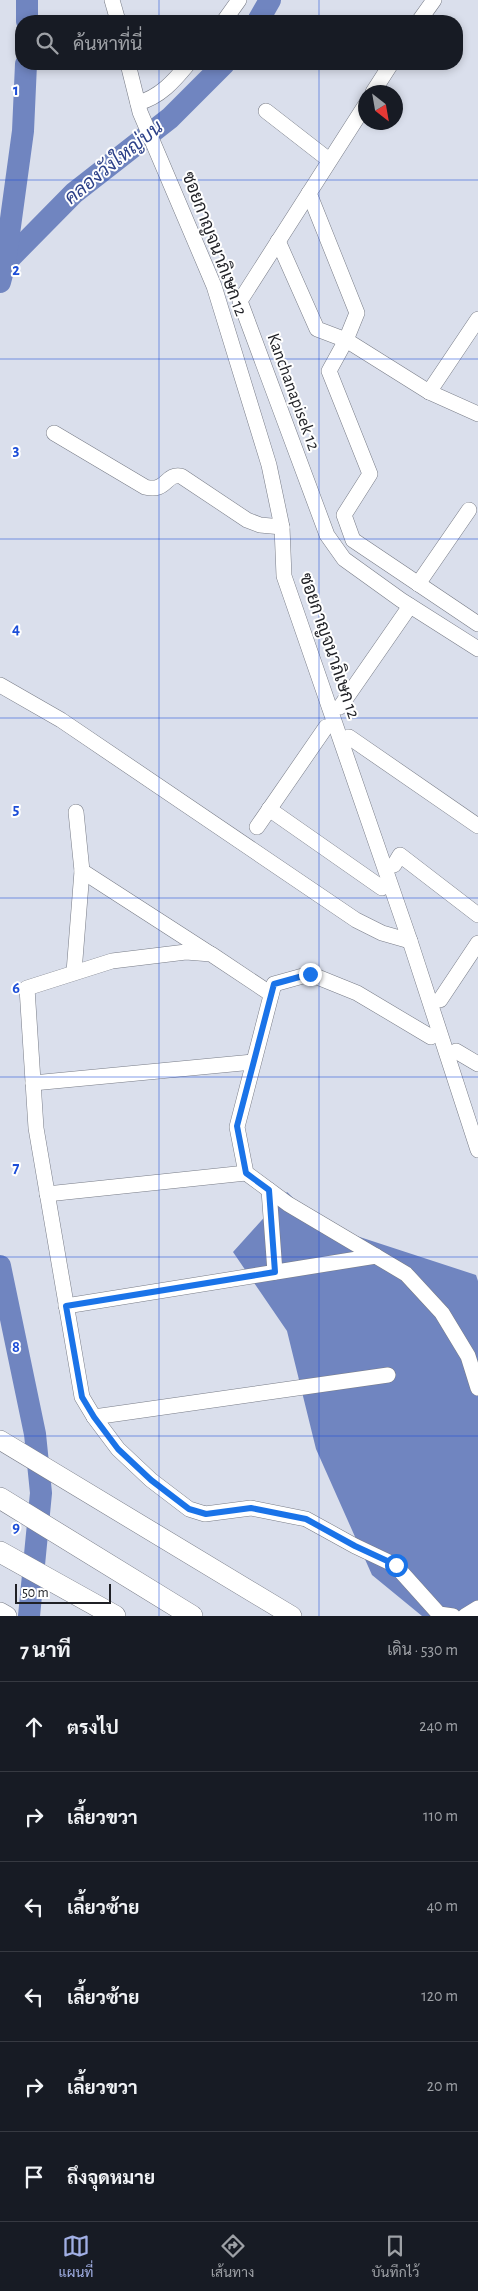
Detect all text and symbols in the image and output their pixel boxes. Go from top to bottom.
search box [15,15,463,70]
icon: search [33,29,61,57]
text: ค้นหาที่นี่ [73,35,142,54]
text: 1 [13,82,19,98]
north arrow [358,85,403,130]
water label: คลองวังใหญ่บน [59,115,167,209]
street label: ซอยกาญจนาภิเษก 12 [177,168,253,319]
text: 2 [12,262,20,278]
street label: Kanchanapisek 12 [263,331,323,453]
text: 3 [13,442,20,458]
street label: ซอยกาญจนาภิเษก 12 [295,570,365,721]
text: 4 [12,621,20,637]
text: 5 [13,801,20,817]
route end [299,963,322,986]
text: 6 [12,980,20,996]
text: 7 [13,1160,20,1176]
text: 8 [12,1339,20,1355]
text: 9 [12,1519,20,1535]
route start [385,1554,408,1577]
scale bar [15,1581,111,1604]
text: 50 m [22,1586,49,1600]
text: 7 นาที [20,1640,71,1661]
text: เดิน · 530 m [387,1642,458,1658]
icon: ahead [20,1713,48,1741]
text: 240 m [419,1718,458,1734]
text: ตรงไป [67,1719,119,1738]
icon: right [20,1803,48,1831]
text: 110 m [423,1808,458,1824]
text: เลี้ยวขวา [67,1809,138,1828]
icon: left [20,1893,48,1921]
text: 40 m [426,1898,458,1914]
text: เลี้ยวซ้าย [67,1899,139,1918]
icon: left [20,1983,48,2011]
text: 120 m [421,1988,458,2004]
text: เลี้ยวซ้าย [67,1989,139,2008]
icon: right [20,2073,48,2101]
text: 20 m [427,2078,458,2094]
text: เลี้ยวขวา [67,2079,138,2098]
icon: arrive [20,2163,48,2191]
text: ถึงจุดหมาย [67,2169,155,2188]
tab: แผนที่ [59,2232,94,2282]
tab: เส้นทาง [211,2232,254,2282]
tab: บันทึกไว้ [372,2232,419,2282]

